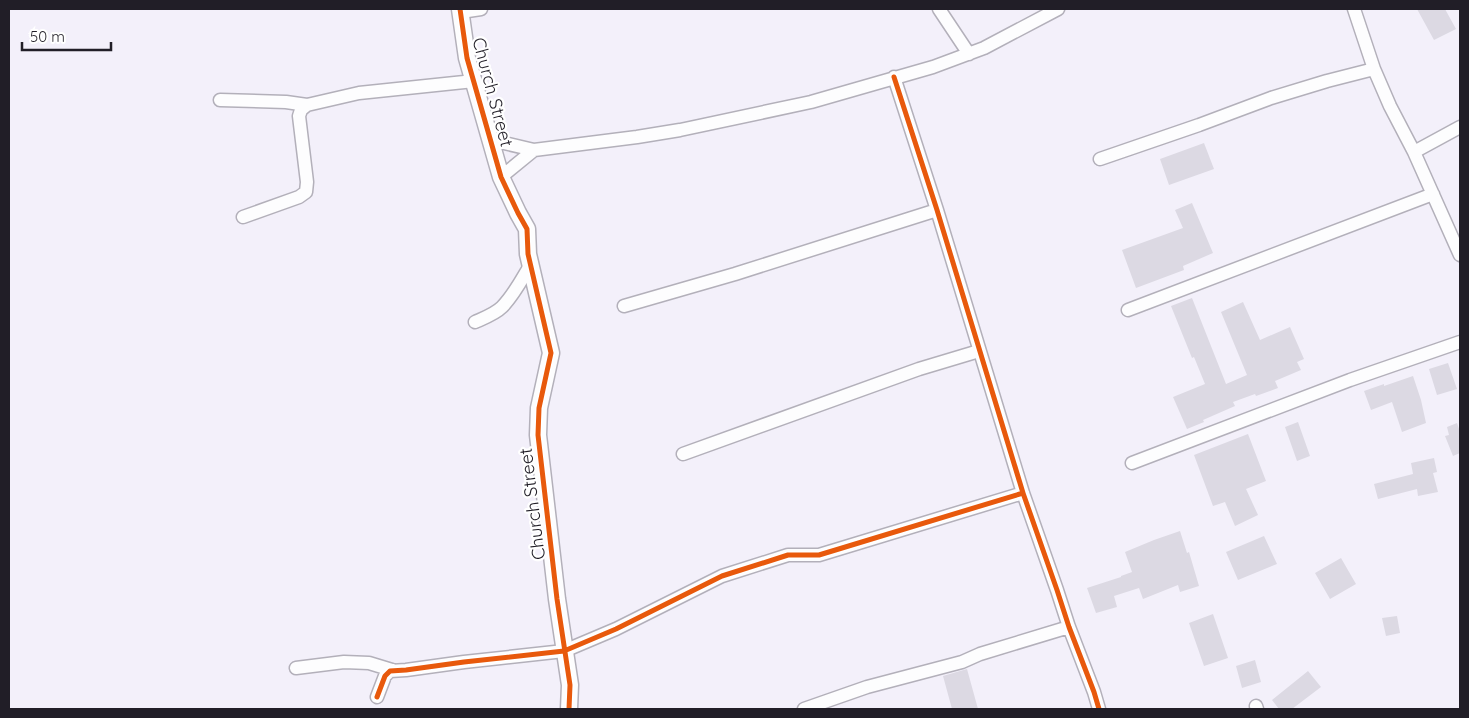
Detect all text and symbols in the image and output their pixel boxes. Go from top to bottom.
scale bar [22,20,111,52]
text: 50 m [30,27,65,46]
street label: Church Street [467,35,519,149]
street label: Church Street [514,447,550,561]

